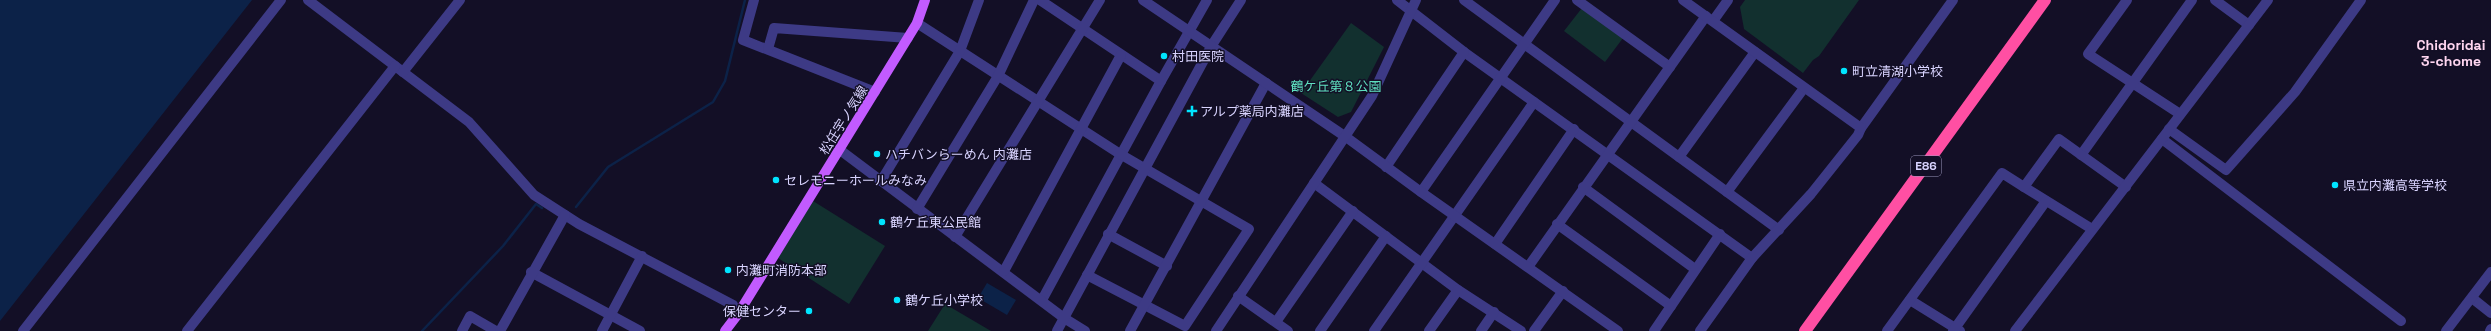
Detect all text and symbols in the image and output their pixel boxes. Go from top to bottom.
district label: Chidoridai 3-chome [2417,36,2485,70]
place label: 村田医院 [1172,48,1224,65]
marker: 村田医院 [1159,51,1169,61]
place label: 町立清湖小学校 [1852,63,1943,80]
marker: 町立清湖小学校 [1839,66,1849,76]
park label: 鶴ケ丘第８公園 [1290,78,1382,95]
street label: 松任宇ノ気線 [816,83,871,158]
place label: アルプ薬局内灘店 [1200,103,1304,120]
marker: アルプ薬局内灘店 [1187,106,1197,116]
place label: ハチバンらーめん 内灘店 [885,146,1032,163]
marker: ハチバンらーめん 内灘店 [872,149,882,159]
road number: E86 [1911,156,1941,176]
place label: セレモニーホールみなみ [784,172,927,189]
marker: セレモニーホールみなみ [771,175,781,185]
place label: 県立内灘高等学校 [2343,177,2447,194]
marker: 県立内灘高等学校 [2330,180,2340,190]
place label: 鶴ケ丘東公民館 [890,214,981,231]
marker: 鶴ケ丘東公民館 [877,217,887,227]
place label: 内灘町消防本部 [736,262,827,279]
marker: 内灘町消防本部 [723,265,733,275]
place label: 鶴ケ丘小学校 [905,292,983,309]
marker: 鶴ケ丘小学校 [892,295,902,305]
place label: 保健センター [723,303,801,320]
marker: 保健センター [804,306,814,316]

